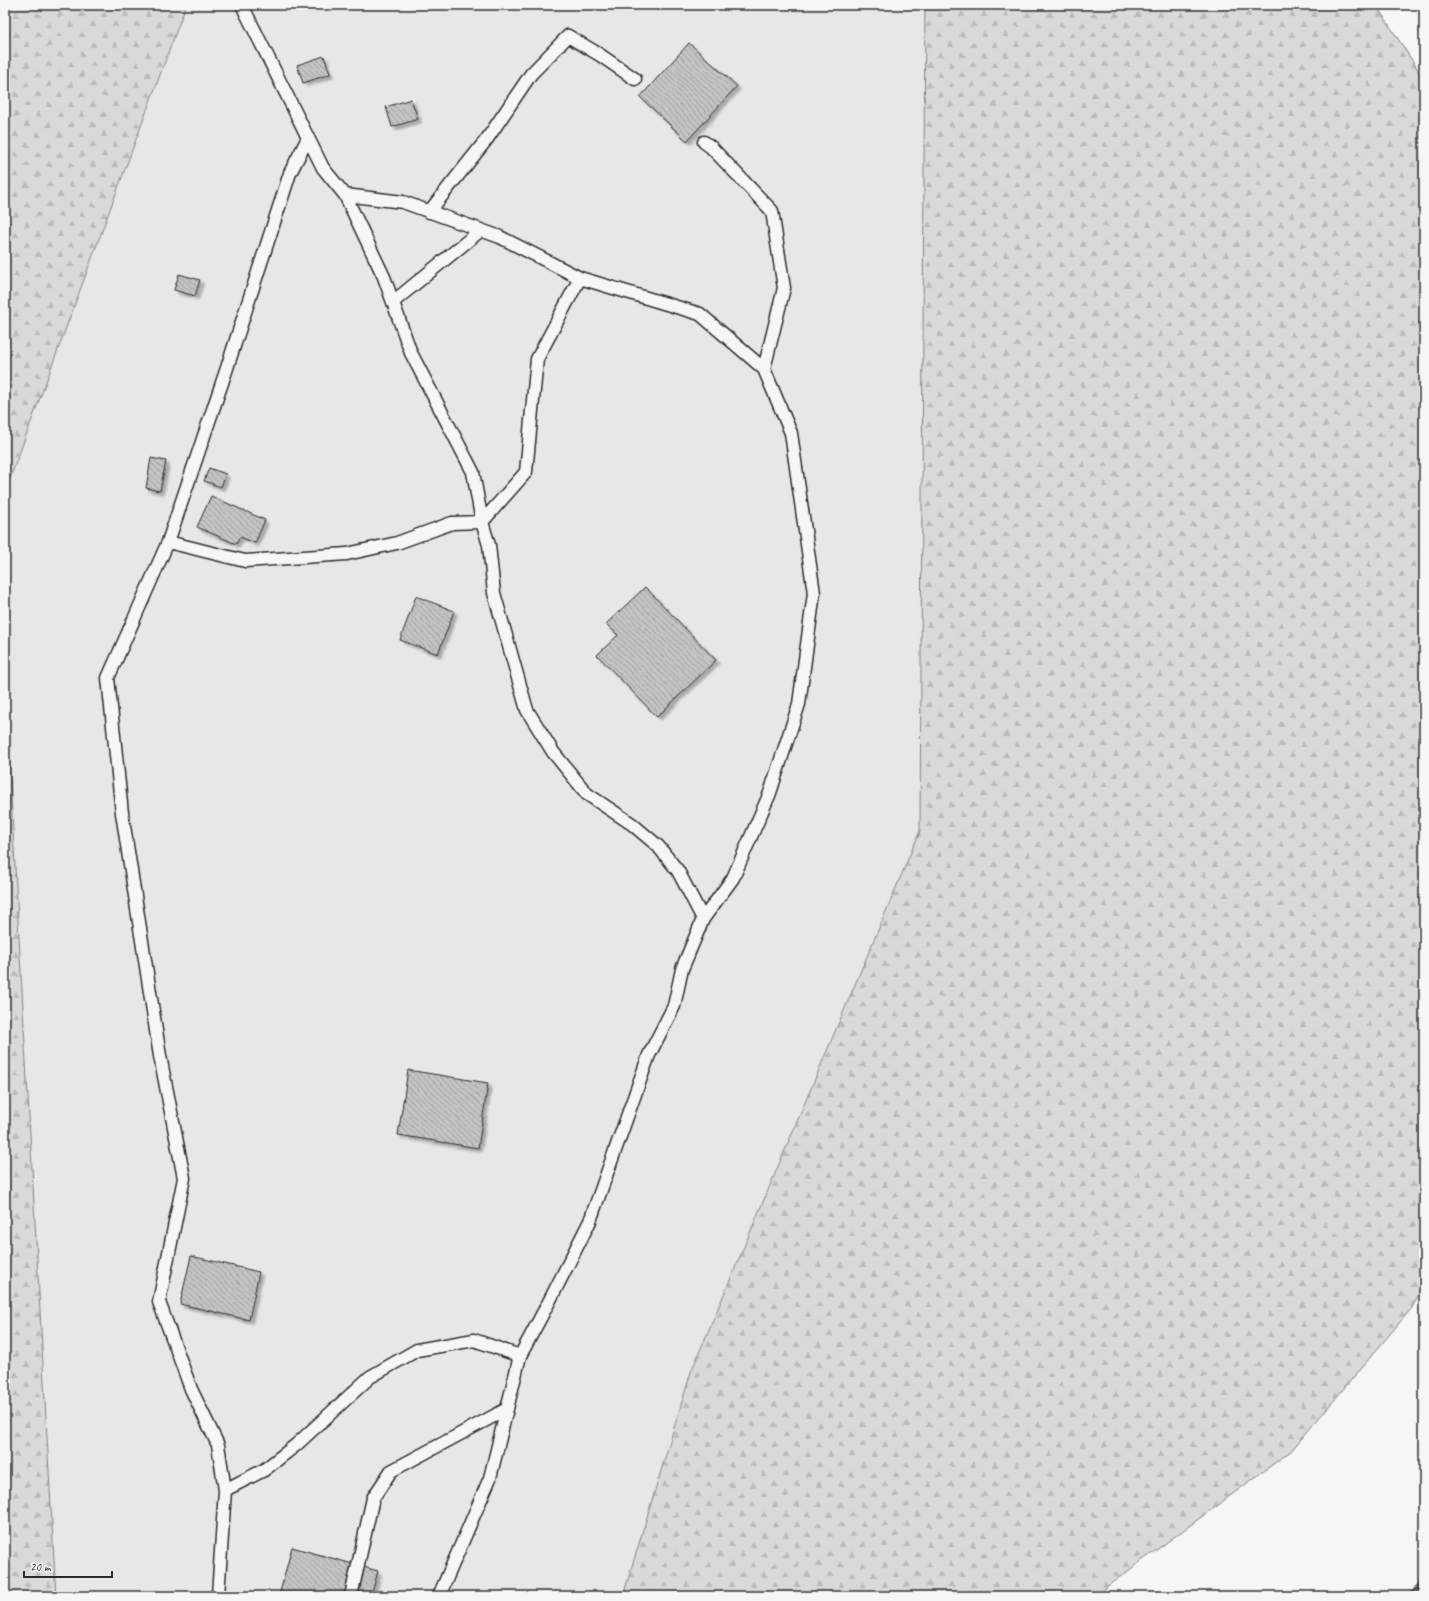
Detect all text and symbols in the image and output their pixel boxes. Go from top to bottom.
scale bar [24,1553,112,1579]
text: 20 m [30,1559,52,1575]

